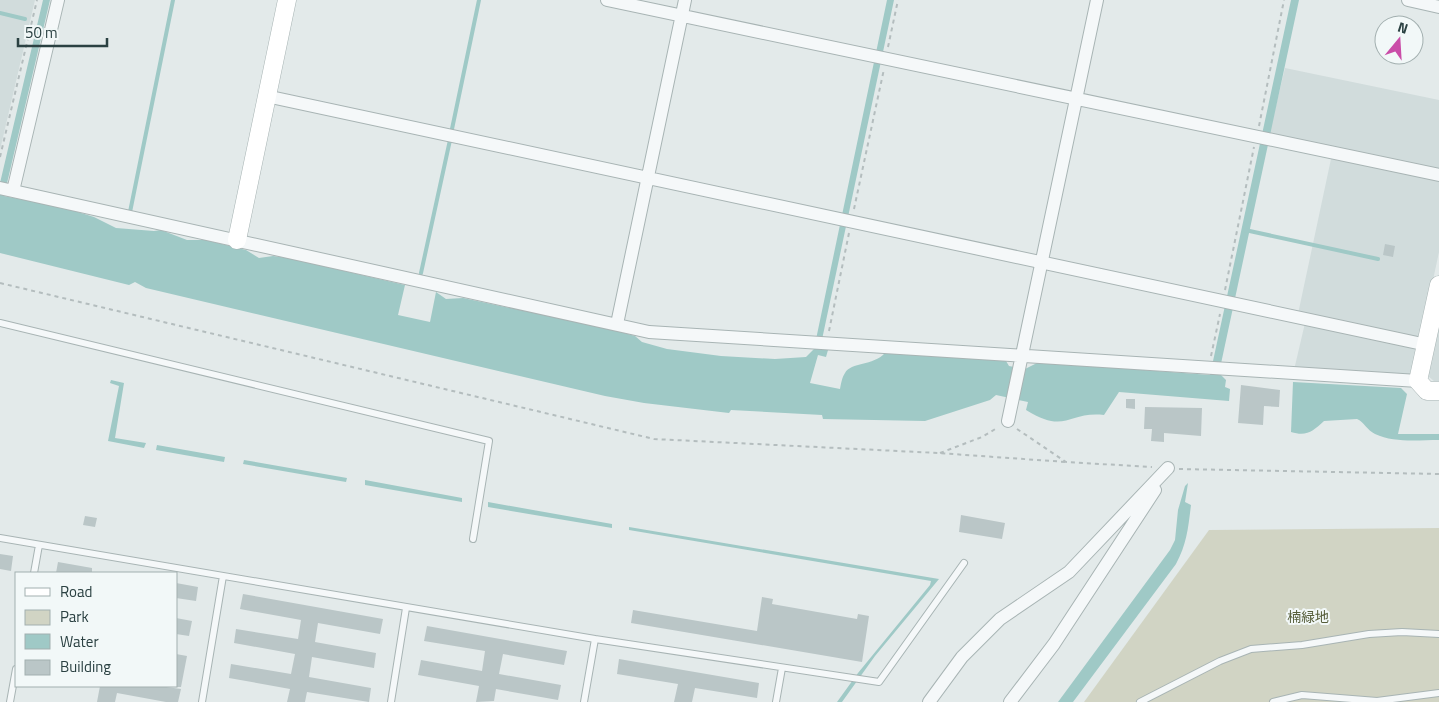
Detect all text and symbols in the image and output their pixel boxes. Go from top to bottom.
scale bar [18,15,106,47]
north arrow [1374,15,1424,65]
text: N [1395,16,1411,39]
text: 50 m [25,21,58,44]
legend [15,572,178,687]
text: Road [60,580,92,603]
text: Park [60,605,89,628]
park label: 楠緑地 [1287,606,1329,627]
text: Water [60,630,99,653]
text: Building [60,655,111,678]

